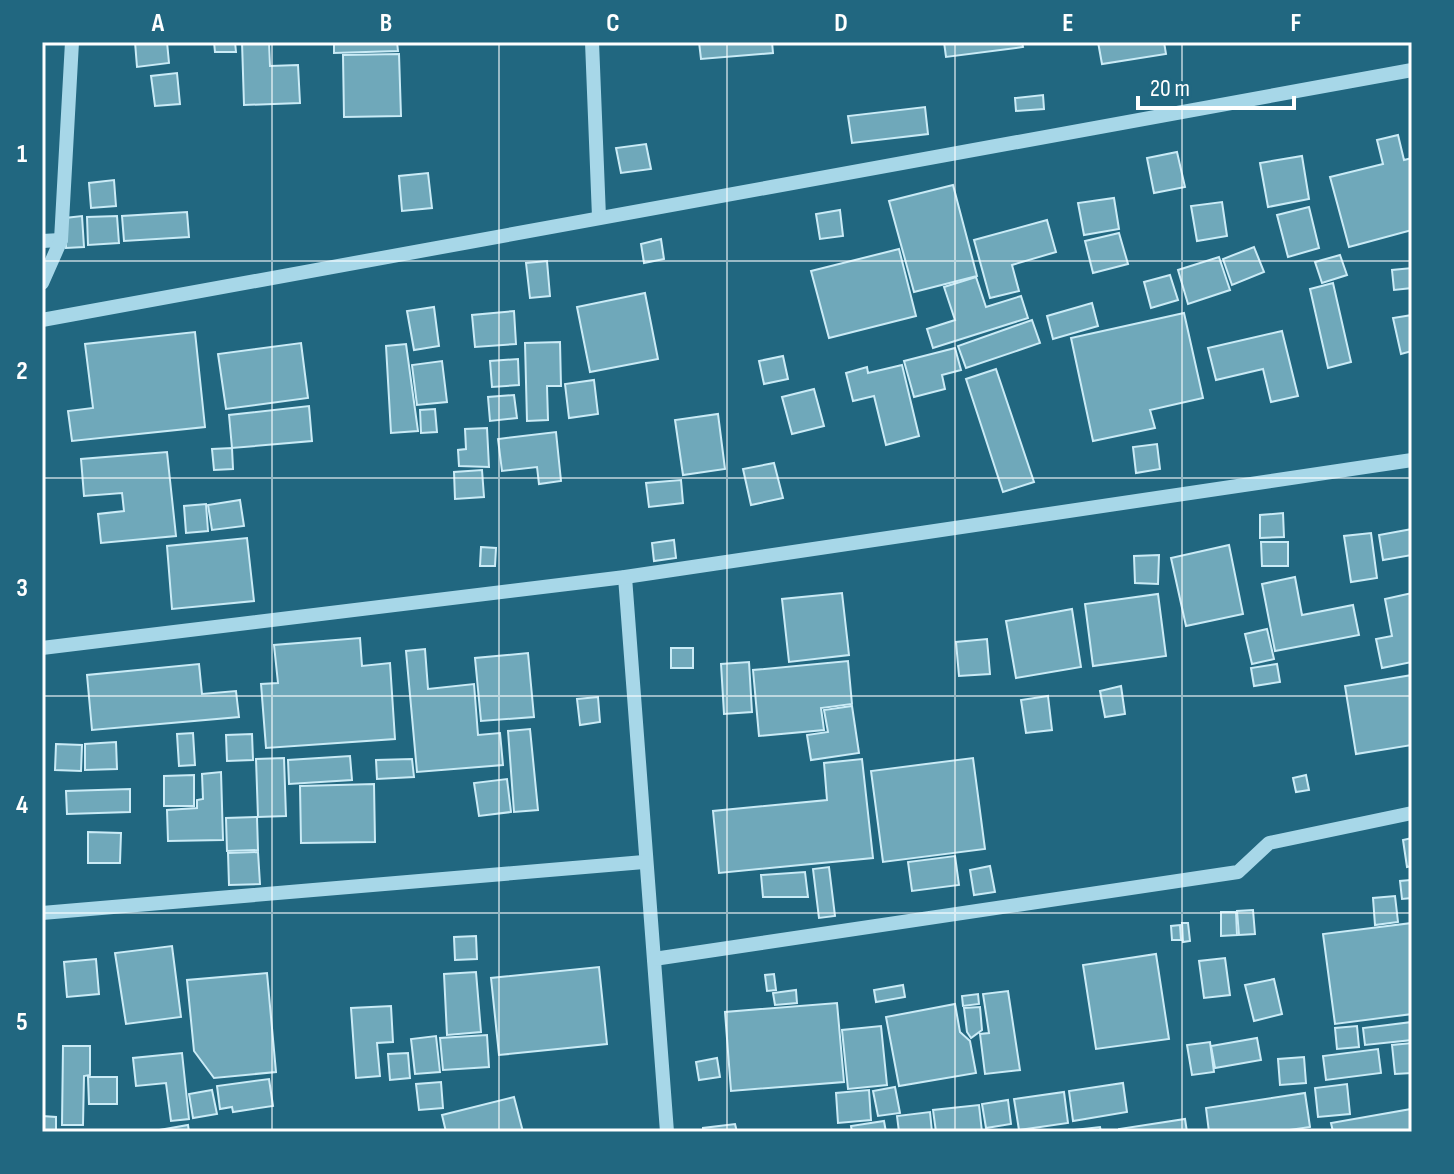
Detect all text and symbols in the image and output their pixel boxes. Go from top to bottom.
text: A [151,8,165,39]
text: B [380,8,392,39]
text: C [606,8,620,39]
text: D [834,8,848,39]
text: E [1062,8,1074,39]
text: F [1291,8,1302,39]
scale bar [1138,60,1294,110]
text: 20 m [1150,74,1190,103]
text: 1 [17,139,27,170]
text: 2 [16,356,28,387]
text: 3 [16,573,28,604]
text: 4 [16,790,28,821]
text: 5 [16,1007,28,1038]

